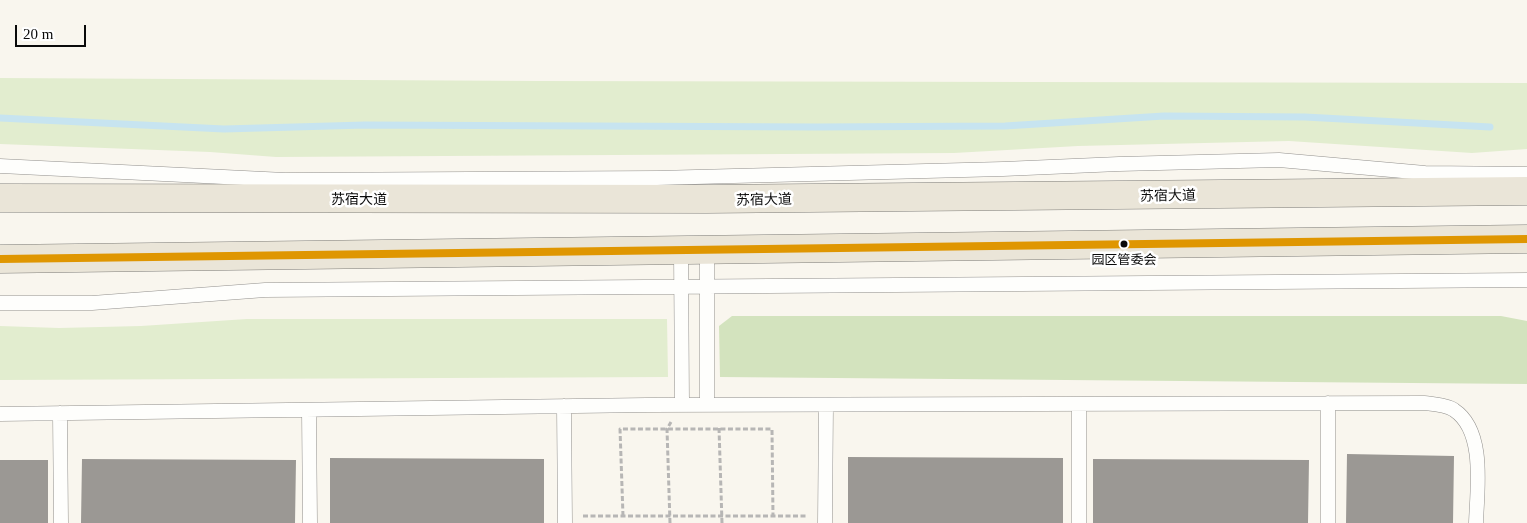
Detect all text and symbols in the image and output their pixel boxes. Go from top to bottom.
scale bar [18,15,89,47]
text: 20 m [23,26,53,42]
street label: 苏宿大道 [1140,186,1196,204]
street label: 苏宿大道 [736,190,792,208]
street label: 苏宿大道 [331,191,387,207]
marker: 园区管委会 [1119,239,1129,249]
place label: 园区管委会 [1092,251,1156,267]

